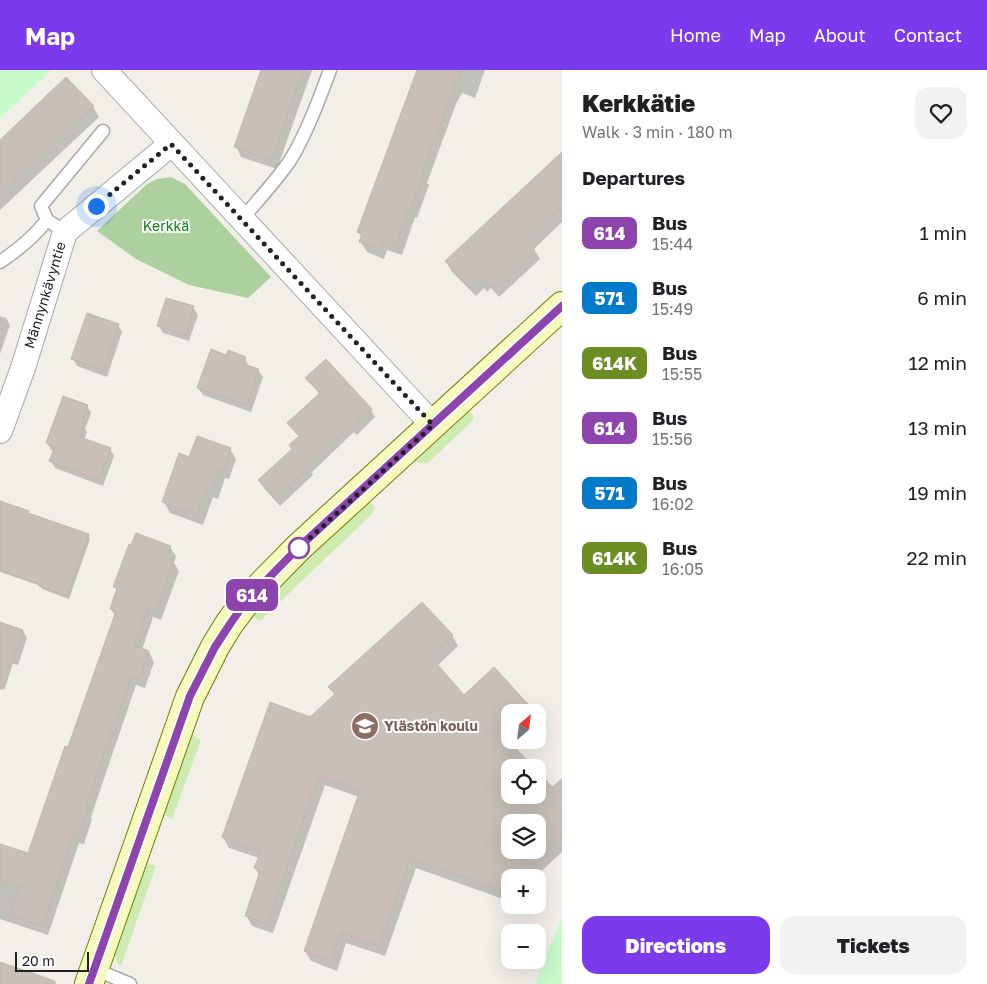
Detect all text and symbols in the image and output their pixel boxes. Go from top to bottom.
text: Map [25,21,75,50]
text: Home [670,24,721,46]
text: Map [749,24,786,46]
text: About [814,24,866,46]
text: Contact [894,24,962,46]
button: heart [915,87,967,139]
text: Kerkkätie [582,88,695,117]
text: Walk · 3 min · 180 m [582,122,733,142]
text: Departures [582,166,685,189]
your location [84,194,109,219]
text: Bus [652,211,687,234]
park label: Kerkkä [143,217,189,234]
text: 1 min [919,221,967,244]
text: 614 [594,222,625,244]
text: 15:44 [652,234,693,254]
street label: Männynkävyntie [20,239,69,350]
text: Bus [652,276,687,299]
text: 6 min [917,286,967,309]
text: 571 [594,287,625,309]
text: 15:49 [652,299,693,319]
text: Bus [662,341,697,364]
text: 12 min [908,351,967,374]
text: 614K [592,352,637,374]
text: 15:55 [662,364,702,384]
text: Bus [652,406,687,429]
text: 13 min [908,416,967,439]
text: 614 [594,417,625,439]
text: 15:56 [652,429,693,449]
text: Bus [652,471,687,494]
text: 19 min [908,481,967,504]
text: 571 [594,482,625,504]
text: 16:02 [652,494,693,514]
text: Bus [662,536,697,559]
unlabelled marker [288,537,310,559]
text: 22 min [907,546,967,569]
text: 614K [592,547,637,569]
text: 16:05 [662,559,703,579]
line badge: 614 [223,579,281,611]
text: 614 [236,584,268,606]
north arrow [501,704,546,749]
map controls [501,704,546,969]
school or university icon: Ylästön koulu [350,711,380,741]
place label: Ylästön koulu [384,717,478,734]
button: locate [501,759,546,804]
button: layers [501,814,546,859]
button: + [501,869,546,914]
button: Directions [582,916,770,974]
button: Tickets [780,916,967,974]
button: − [501,924,546,969]
scale bar [15,949,89,972]
text: 20 m [22,952,55,969]

